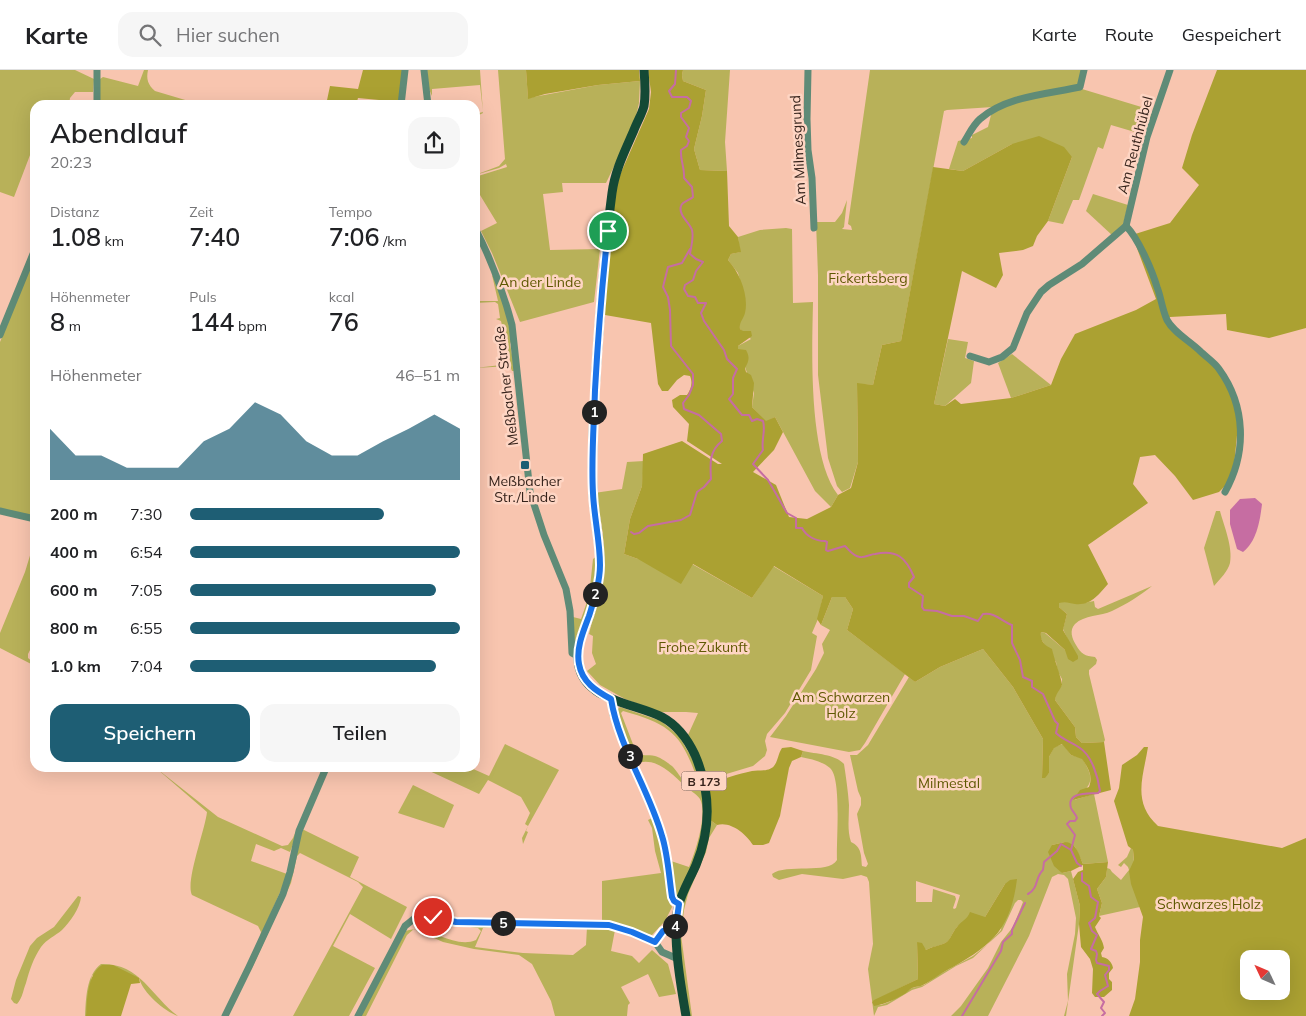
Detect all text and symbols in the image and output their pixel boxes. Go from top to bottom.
search box [118,12,468,57]
text: Karte [25,20,88,50]
icon: search [136,21,164,49]
text: Hier suchen [176,23,280,47]
text: Karte [1032,23,1077,46]
text: Route [1105,23,1154,46]
text: Gespeichert [1182,23,1281,46]
street label: Am Reuthhübel [1113,94,1157,196]
street label: Am Milmesgrund [786,95,810,205]
text: Abendlauf [50,115,187,150]
button: share [408,117,460,169]
text: 20:23 [50,152,92,172]
text: Distanz [50,203,99,221]
text: Zeit [189,203,213,221]
text: Tempo [329,203,372,221]
pin [587,210,629,252]
icon: arrive [594,217,622,245]
text: 1.08 [50,221,101,252]
text: 7:40 [189,221,240,252]
text: 7:06 [329,221,380,252]
text: km [101,232,124,250]
text: /km [380,232,407,250]
park label: Fickertsberg [828,269,908,287]
park label: An der Linde [499,273,581,291]
text: Höhenmeter [50,288,130,306]
text: Puls [189,288,217,306]
text: kcal [329,288,354,306]
text: 8 [50,306,65,337]
text: 144 [189,306,234,337]
text: 76 [329,306,359,337]
text: m [65,317,81,335]
text: bpm [234,317,267,335]
street label: Meßbacher Straße [490,325,522,447]
text: Höhenmeter [50,365,142,385]
text: 46–51 m [395,365,460,385]
pin: 1 [582,400,606,424]
text: 1 [590,403,599,421]
marker: Meßbacher Str./Linde [519,459,531,471]
place label: Meßbacher Str./Linde [488,472,562,506]
text: 200 m [50,504,98,524]
text: 7:30 [130,504,162,524]
text: 400 m [50,542,98,562]
text: 6:54 [130,542,162,562]
text: 600 m [50,580,98,600]
text: 7:05 [130,580,162,600]
pin: 2 [582,582,608,606]
text: 2 [591,585,600,603]
text: 800 m [50,618,98,638]
text: 6:55 [130,618,162,638]
park label: Frohe Zukunft [658,638,748,656]
text: 1.0 km [50,656,101,676]
text: 7:04 [130,656,162,676]
park label: Am Schwarzen Holz [792,688,890,722]
button: Speichern [50,704,250,762]
button: Teilen [260,704,460,762]
pin: 3 [618,744,642,768]
text: 3 [626,747,635,765]
road number: B 173 [682,771,726,790]
park label: Milmestal [918,774,980,792]
park label: Schwarzes Holz [1157,895,1261,913]
pin [412,896,454,938]
icon: check [419,903,447,931]
pin: 5 [490,910,516,936]
text: 5 [499,914,508,932]
pin: 4 [662,914,688,938]
text: 4 [671,917,680,935]
north arrow [1240,950,1290,1000]
map controls [1240,950,1290,1000]

